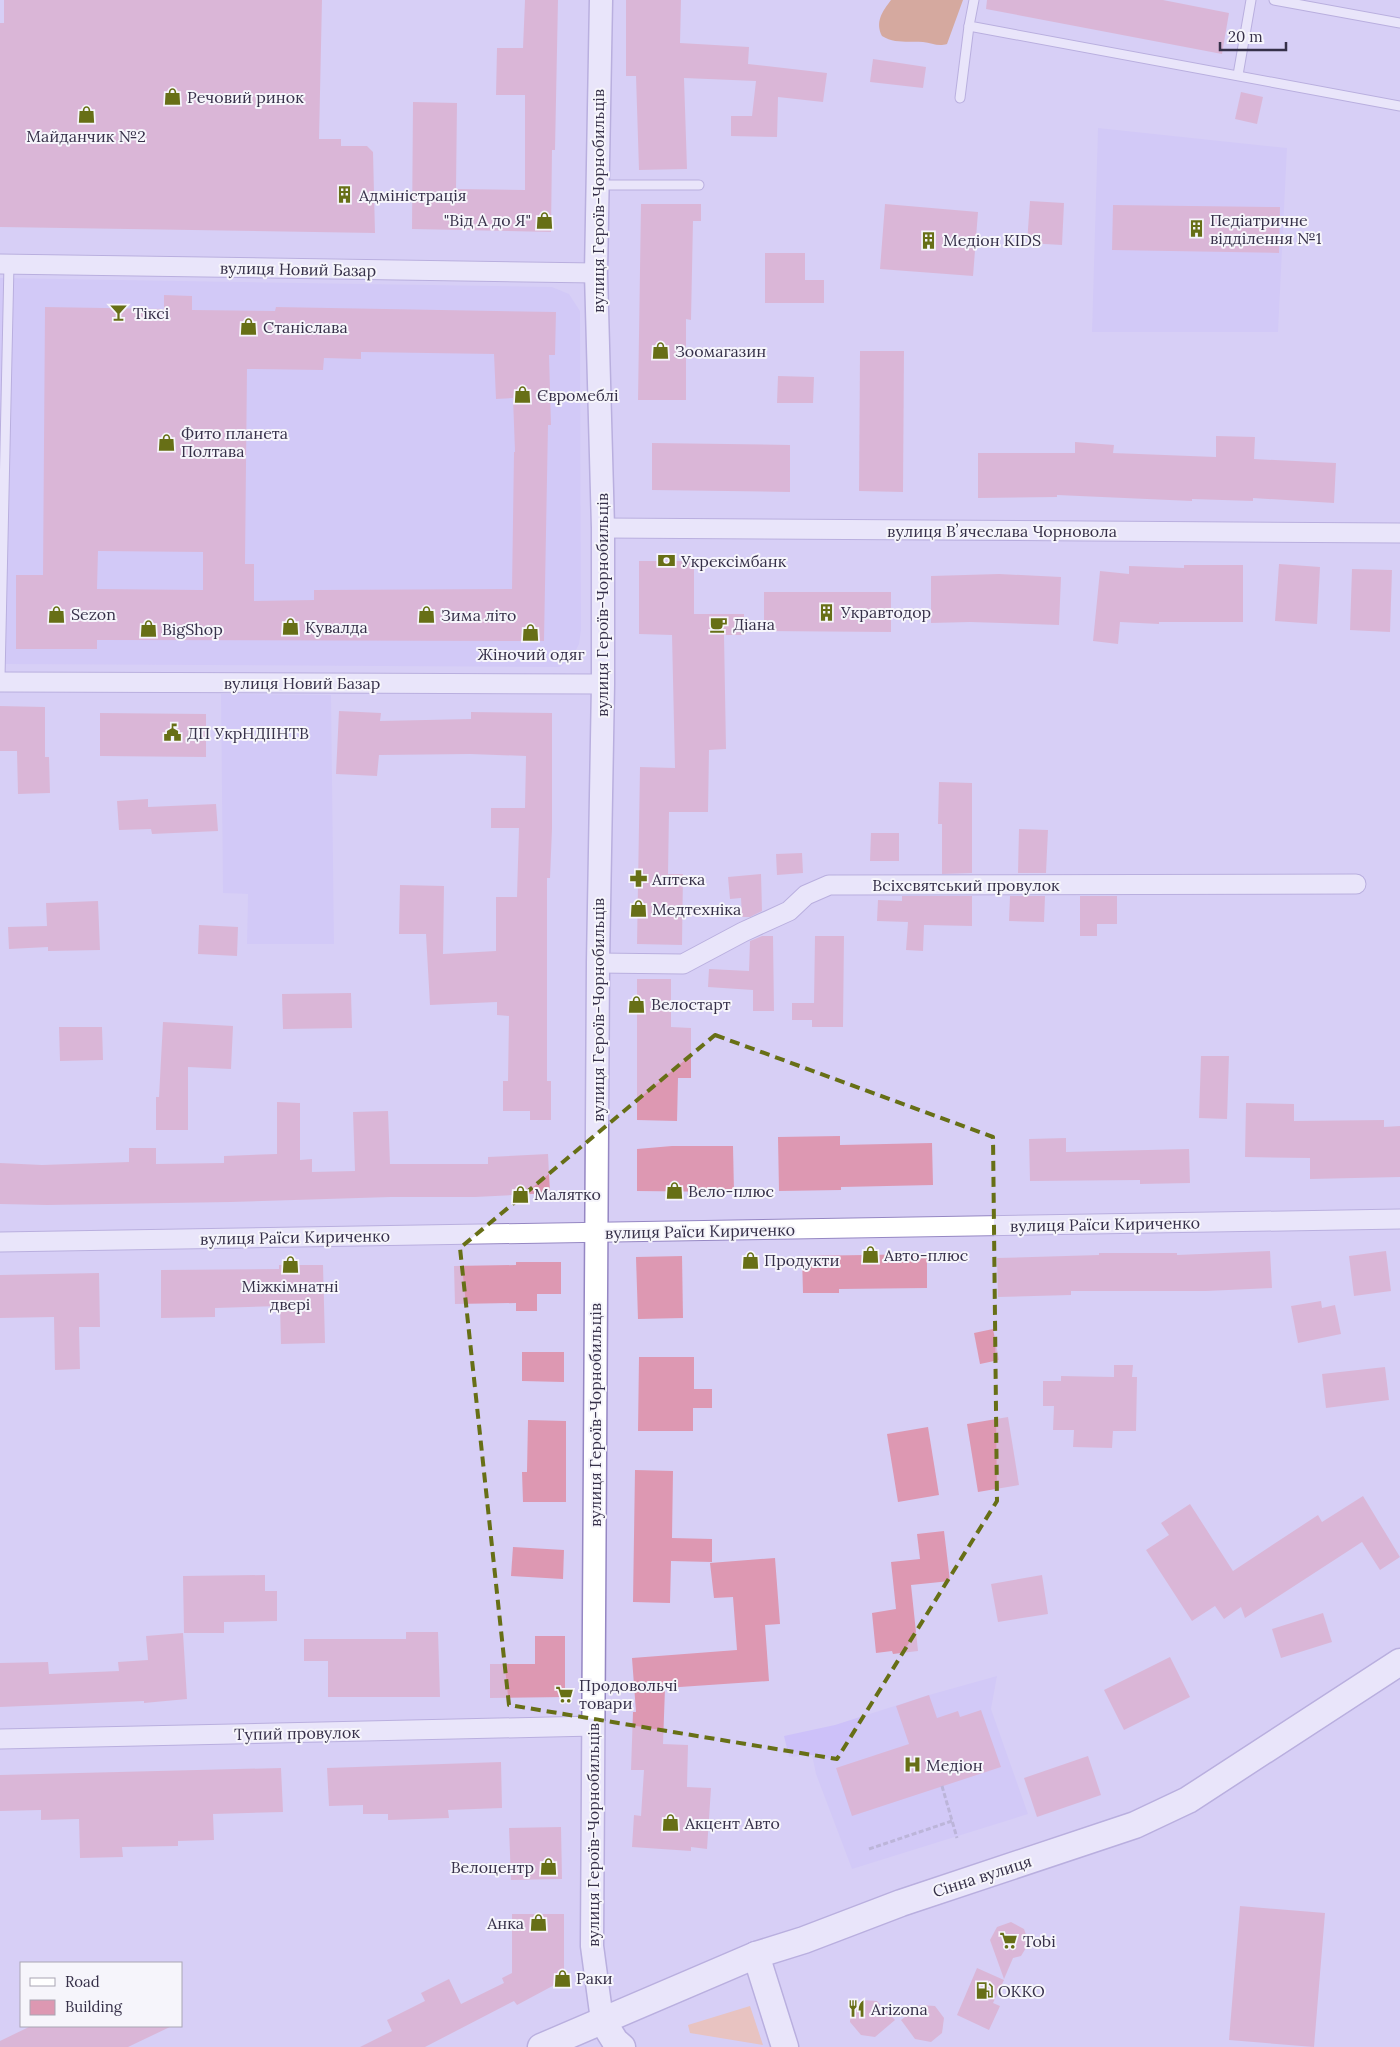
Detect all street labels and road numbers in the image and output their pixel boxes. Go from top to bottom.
street label: вулиця Героїв-Чорнобильців [588,89,608,313]
street label: вулиця Новий Базар [220,258,376,280]
street label: вулиця Героїв-Чорнобильців [592,493,612,717]
street label: вулиця Вʼячеслава Чорновола [887,521,1117,541]
street label: вулиця Новий Базар [224,673,380,693]
street label: Всіхсвятський провулок [872,875,1060,895]
street label: вулиця Героїв-Чорнобильців [588,898,608,1122]
street label: вулиця Раїси Кириченко [1010,1212,1200,1236]
street label: вулиця Раїси Кириченко [605,1219,795,1243]
street label: вулиця Раїси Кириченко [200,1225,390,1249]
street label: вулиця Героїв-Чорнобильців [585,1303,605,1527]
street label: Тупий провулок [234,1722,360,1744]
street label: вулиця Героїв-Чорнобильців [583,1723,603,1947]
street label: Сінна вулиця [930,1851,1034,1901]

